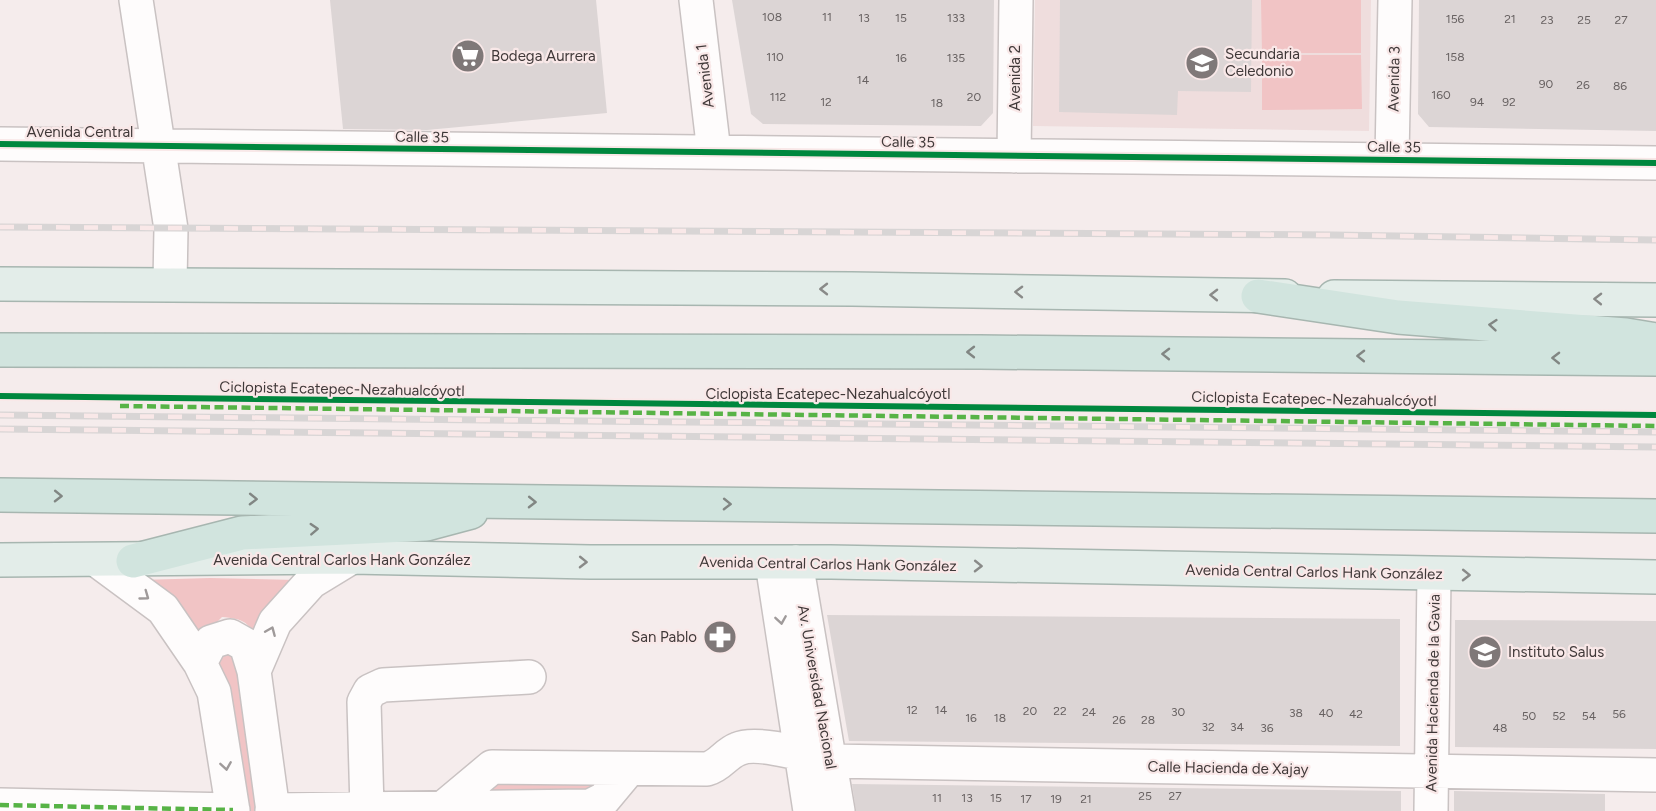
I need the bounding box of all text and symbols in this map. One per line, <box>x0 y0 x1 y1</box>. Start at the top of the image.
house number: 108 <box>762 10 782 24</box>
house number: 11 <box>822 10 832 24</box>
house number: 13 <box>858 11 870 25</box>
house number: 15 <box>895 11 907 25</box>
house number: 133 <box>947 11 965 25</box>
house number: 156 <box>1446 12 1465 26</box>
house number: 21 <box>1504 12 1516 26</box>
house number: 23 <box>1540 13 1554 27</box>
house number: 25 <box>1577 13 1591 27</box>
house number: 27 <box>1614 13 1628 27</box>
supermarket icon: Bodega Aurrera <box>450 38 486 74</box>
street label: Avenida 1 <box>692 43 718 109</box>
street label: Avenida 2 <box>1006 45 1024 111</box>
school or university icon: Secundaria Celedonio <box>1184 45 1220 81</box>
place label: Secundaria Celedonio <box>1225 45 1300 80</box>
street label: Avenida 3 <box>1384 46 1404 112</box>
place label: Bodega Aurrera <box>491 47 596 65</box>
house number: 110 <box>766 50 784 64</box>
house number: 158 <box>1445 50 1465 64</box>
house number: 16 <box>895 51 907 65</box>
house number: 135 <box>947 51 965 65</box>
house number: 14 <box>857 73 870 87</box>
house number: 90 <box>1539 77 1554 91</box>
house number: 26 <box>1576 78 1590 92</box>
house number: 86 <box>1613 79 1627 93</box>
house number: 160 <box>1431 88 1451 102</box>
house number: 112 <box>770 90 786 104</box>
house number: 20 <box>967 90 982 104</box>
house number: 12 <box>820 95 832 109</box>
house number: 94 <box>1470 95 1485 109</box>
house number: 92 <box>1502 95 1516 109</box>
house number: 18 <box>931 96 943 110</box>
street label: Avenida Central <box>27 123 133 141</box>
street label: Calle 35 <box>395 128 449 146</box>
street label: Calle 35 <box>881 133 935 151</box>
street label: Calle 35 <box>1367 138 1421 156</box>
one-way arrow <box>819 283 828 295</box>
one-way arrow <box>1014 286 1023 298</box>
one-way arrow <box>1209 289 1218 302</box>
one-way arrow <box>1593 293 1602 305</box>
one-way arrow <box>1489 319 1498 332</box>
one-way arrow <box>966 346 975 358</box>
one-way arrow <box>1161 348 1170 360</box>
one-way arrow <box>1356 350 1365 362</box>
one-way arrow <box>1551 352 1560 364</box>
street label: Ciclopista Ecatepec-Nezahualcóyotl <box>219 378 465 400</box>
street label: Ciclopista Ecatepec-Nezahualcóyotl <box>705 385 951 403</box>
street label: Ciclopista Ecatepec-Nezahualcóyotl <box>1191 388 1437 410</box>
one-way arrow <box>54 490 63 502</box>
one-way arrow <box>249 493 258 505</box>
one-way arrow <box>528 496 537 508</box>
one-way arrow <box>723 498 732 510</box>
one-way arrow <box>310 523 319 536</box>
street label: Avenida Central Carlos Hank González <box>213 551 471 569</box>
street label: Avenida Central Carlos Hank González <box>699 553 957 575</box>
one-way arrow <box>579 556 588 568</box>
one-way arrow <box>973 559 982 572</box>
street label: Avenida Central Carlos Hank González <box>1185 561 1443 583</box>
one-way arrow <box>1462 569 1471 581</box>
one-way arrow <box>139 589 150 600</box>
street label: Avenida Hacienda de la Gavia <box>1422 594 1444 792</box>
street label: Av. Universidad Nacional <box>794 604 840 770</box>
one-way arrow <box>774 615 787 625</box>
pharmacy icon: San Pablo <box>702 619 738 655</box>
one-way arrow <box>264 626 276 637</box>
place label: San Pablo <box>631 628 697 646</box>
school or university icon: Instituto Salus <box>1467 634 1503 670</box>
place label: Instituto Salus <box>1508 643 1604 661</box>
house number: 12 <box>906 703 918 717</box>
house number: 14 <box>935 703 948 717</box>
house number: 20 <box>1023 704 1038 718</box>
house number: 22 <box>1053 704 1067 718</box>
house number: 24 <box>1082 705 1097 719</box>
house number: 30 <box>1171 705 1185 719</box>
house number: 38 <box>1289 706 1303 720</box>
house number: 40 <box>1318 706 1334 720</box>
house number: 42 <box>1349 707 1363 721</box>
house number: 56 <box>1612 707 1626 721</box>
house number: 50 <box>1522 709 1537 723</box>
house number: 52 <box>1552 709 1566 723</box>
house number: 54 <box>1582 709 1597 723</box>
house number: 16 <box>965 711 977 725</box>
house number: 18 <box>994 711 1006 725</box>
house number: 26 <box>1112 713 1126 727</box>
house number: 28 <box>1141 713 1155 727</box>
house number: 32 <box>1201 720 1215 734</box>
house number: 34 <box>1230 720 1245 734</box>
house number: 36 <box>1260 721 1274 735</box>
house number: 48 <box>1493 721 1507 735</box>
street label: Calle Hacienda de Xajay <box>1147 758 1309 778</box>
one-way arrow <box>219 761 231 771</box>
house number: 25 <box>1138 789 1152 803</box>
house number: 27 <box>1168 789 1182 803</box>
house number: 11 <box>932 791 942 805</box>
house number: 13 <box>961 791 973 805</box>
house number: 15 <box>990 791 1002 805</box>
house number: 17 <box>1020 792 1032 806</box>
house number: 19 <box>1050 792 1062 806</box>
house number: 21 <box>1080 792 1092 806</box>

